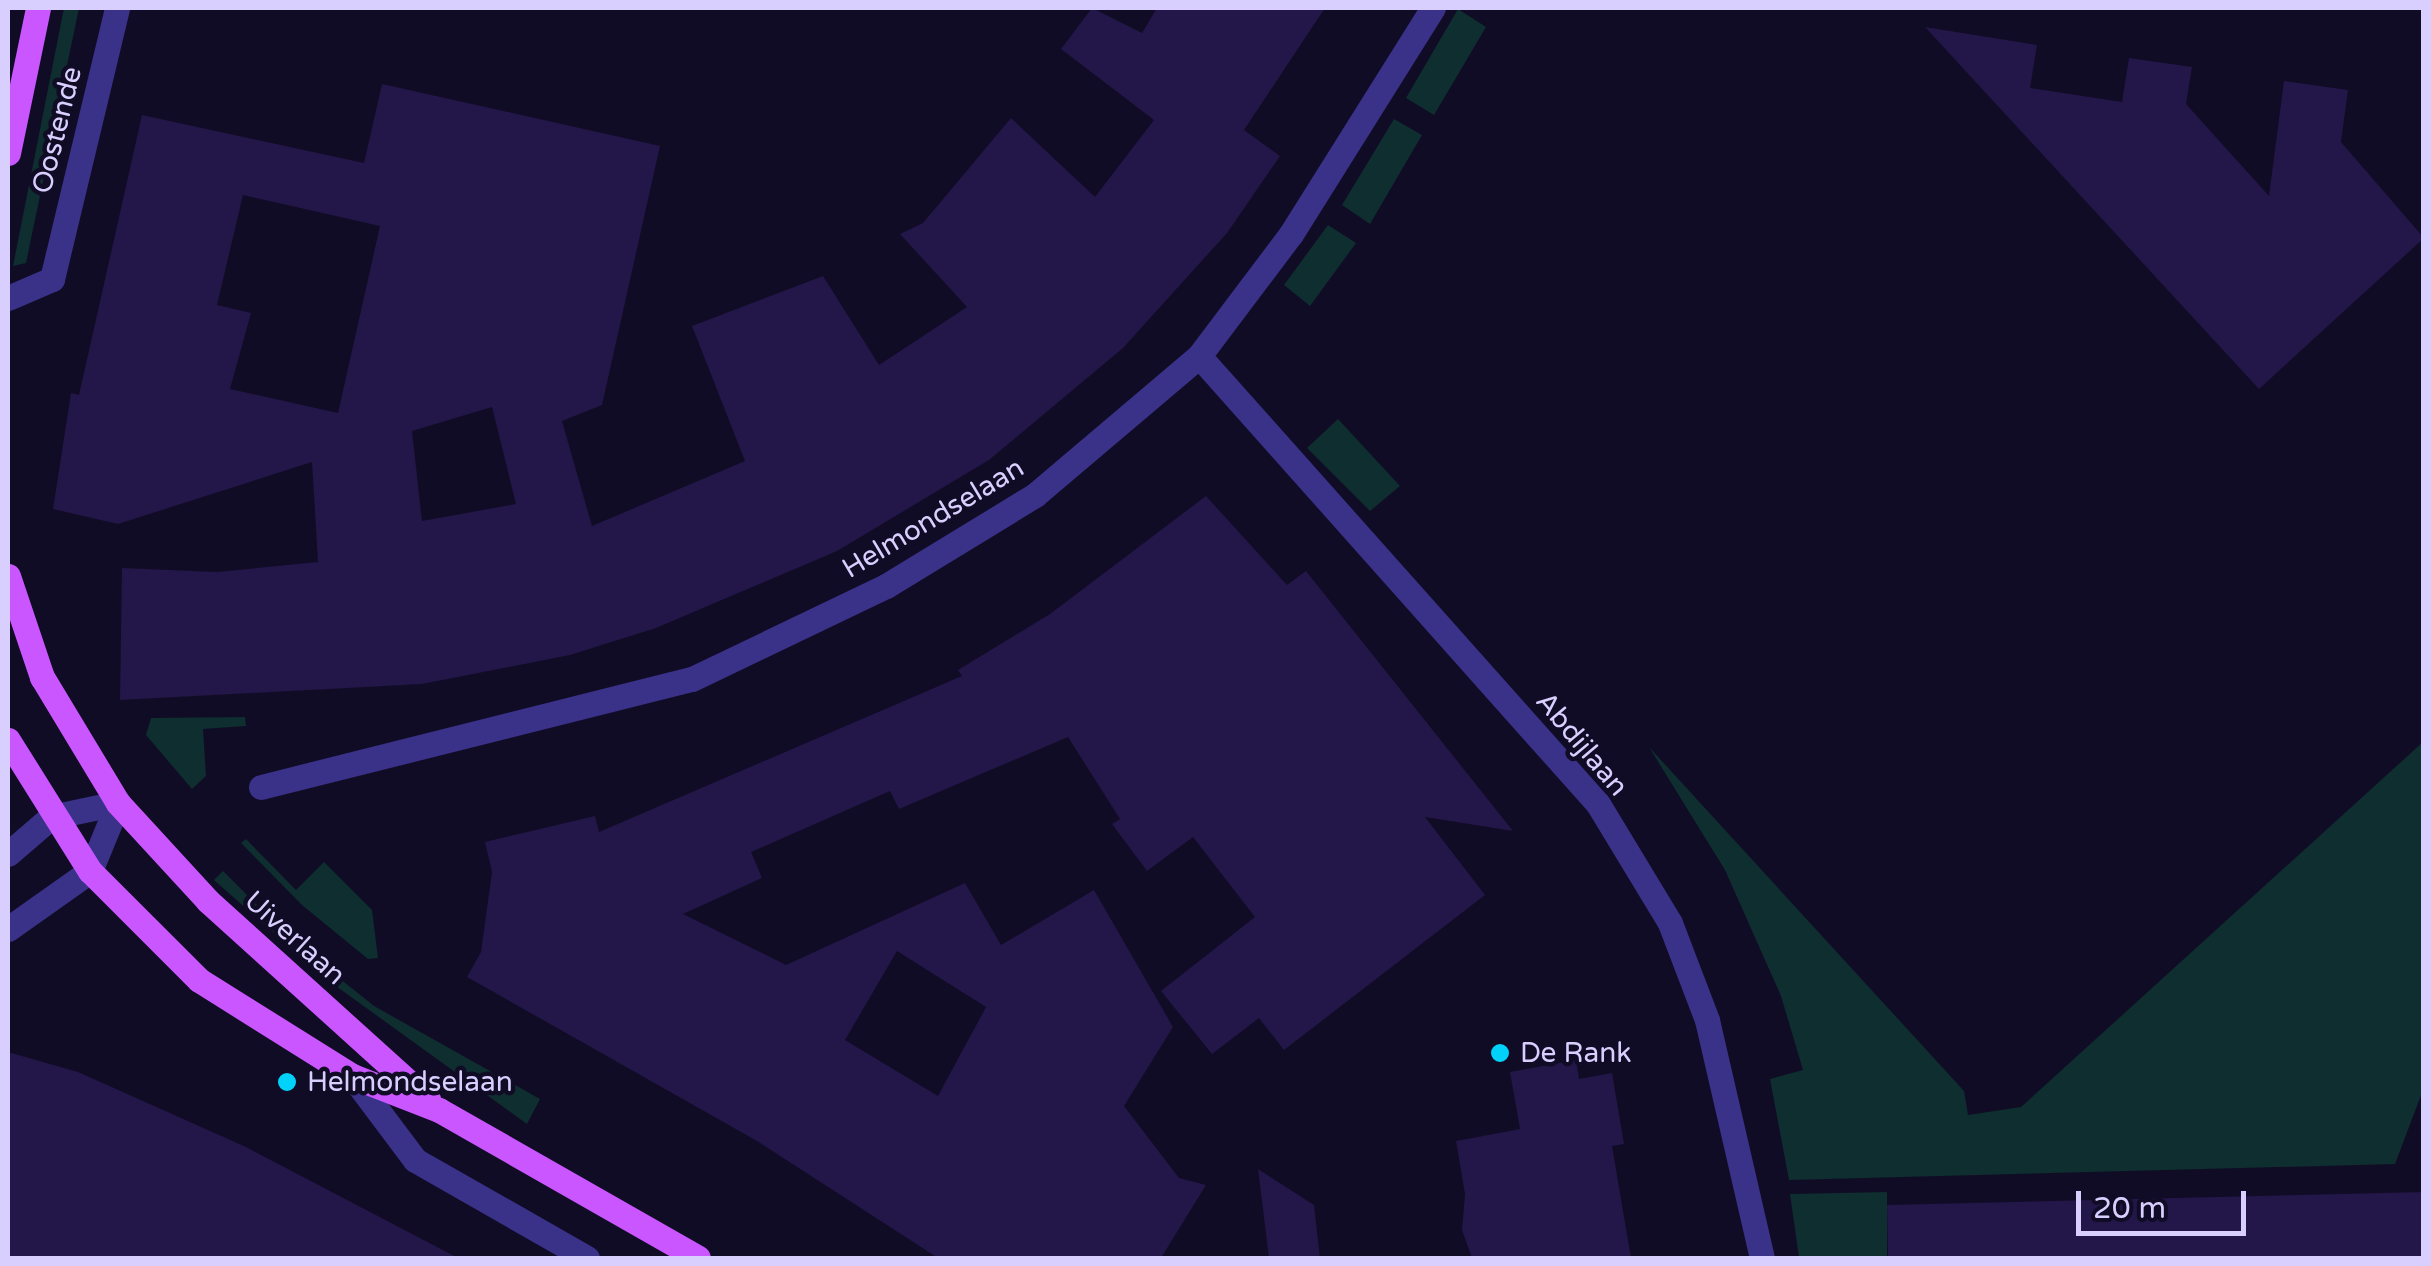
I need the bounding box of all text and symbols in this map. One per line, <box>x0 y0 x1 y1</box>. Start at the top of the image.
street label: Oostende <box>25 63 89 197</box>
street label: Helmondselaan <box>836 451 1030 585</box>
street label: Abdijlaan <box>1529 685 1635 803</box>
street label: Uiverlaan <box>238 884 352 992</box>
place label: De Rank <box>1520 1036 1632 1070</box>
marker: De Rank <box>1489 1042 1511 1064</box>
place label: Helmondselaan <box>307 1065 513 1099</box>
marker: Helmondselaan <box>276 1071 298 1093</box>
scale bar <box>2081 1171 2251 1233</box>
text: 20 m <box>2093 1190 2166 1227</box>

